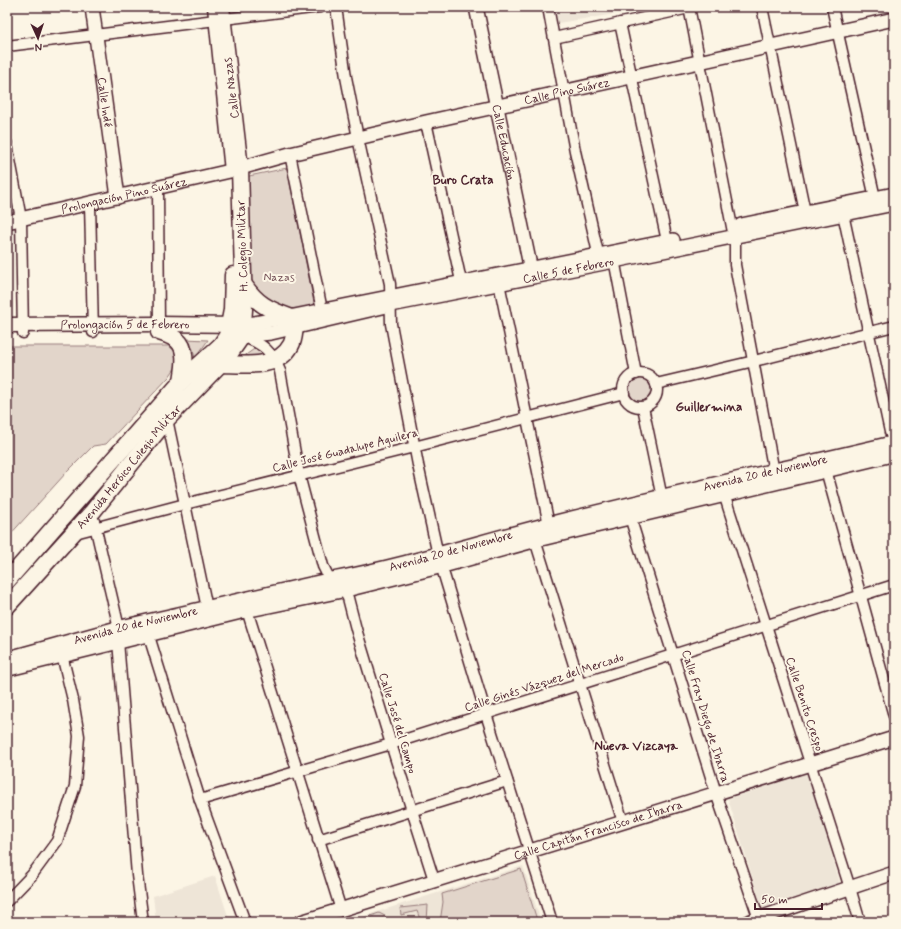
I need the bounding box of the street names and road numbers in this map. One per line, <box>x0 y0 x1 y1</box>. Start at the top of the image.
street label: Calle Nazas <box>220 56 244 119</box>
street label: Calle Pino Suárez <box>523 75 612 109</box>
street label: Calle Indé <box>93 76 115 129</box>
street label: Calle Educación <box>488 103 519 182</box>
street label: Prolongación Pino Suárez <box>60 174 189 218</box>
street label: H. Colegio Militar <box>233 200 253 292</box>
street label: Calle 5 de Febrero <box>522 254 616 288</box>
street label: Prolongación 5 de Febrero <box>60 317 190 334</box>
street label: Avenida Heróico Colegio Militar <box>73 402 185 533</box>
street label: Calle José Guadalupe Aguilera <box>271 425 420 477</box>
street label: Avenida 20 de Noviembre <box>702 452 830 496</box>
street label: Avenida 20 de Noviembre <box>388 527 515 576</box>
street label: Avenida 20 de Noviembre <box>72 603 200 649</box>
street label: Calle Fray Diego de Ibarra <box>676 648 733 785</box>
street label: Calle Ginés Vázquez del Mercado <box>463 649 626 716</box>
street label: Calle Benito Crespo <box>781 655 827 753</box>
street label: Calle José del Campo <box>374 671 420 776</box>
street label: Calle Capitán Francisco de Ibarra <box>512 797 685 864</box>

